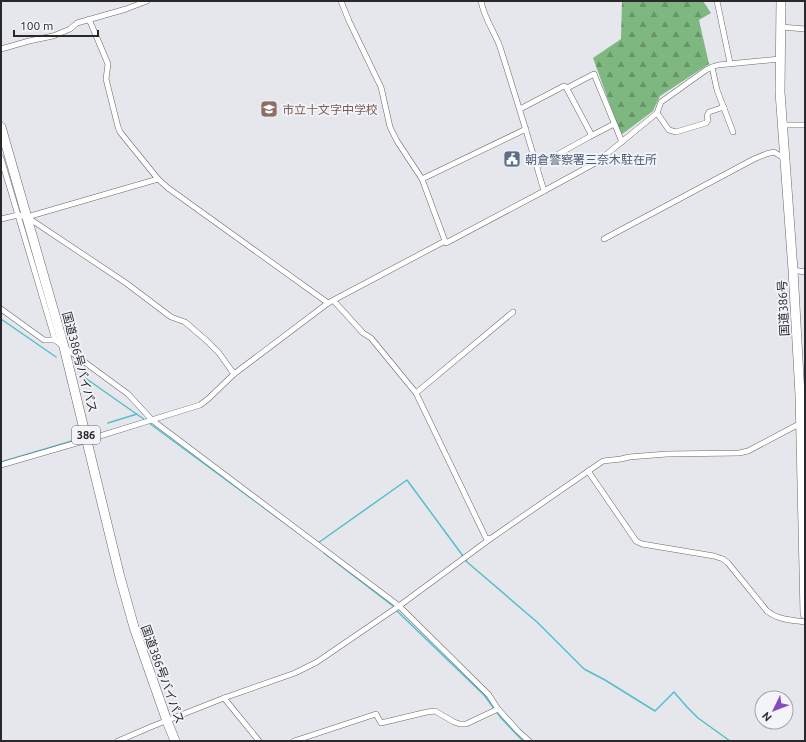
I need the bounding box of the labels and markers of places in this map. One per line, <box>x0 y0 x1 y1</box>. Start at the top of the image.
school or university icon: 市立十文字中学校 <box>259 99 279 119</box>
place label: 市立十文字中学校 <box>282 103 378 116</box>
public building icon: 朝倉警察署三奈木駐在所 <box>502 149 522 169</box>
place label: 朝倉警察署三奈木駐在所 <box>525 153 657 166</box>

